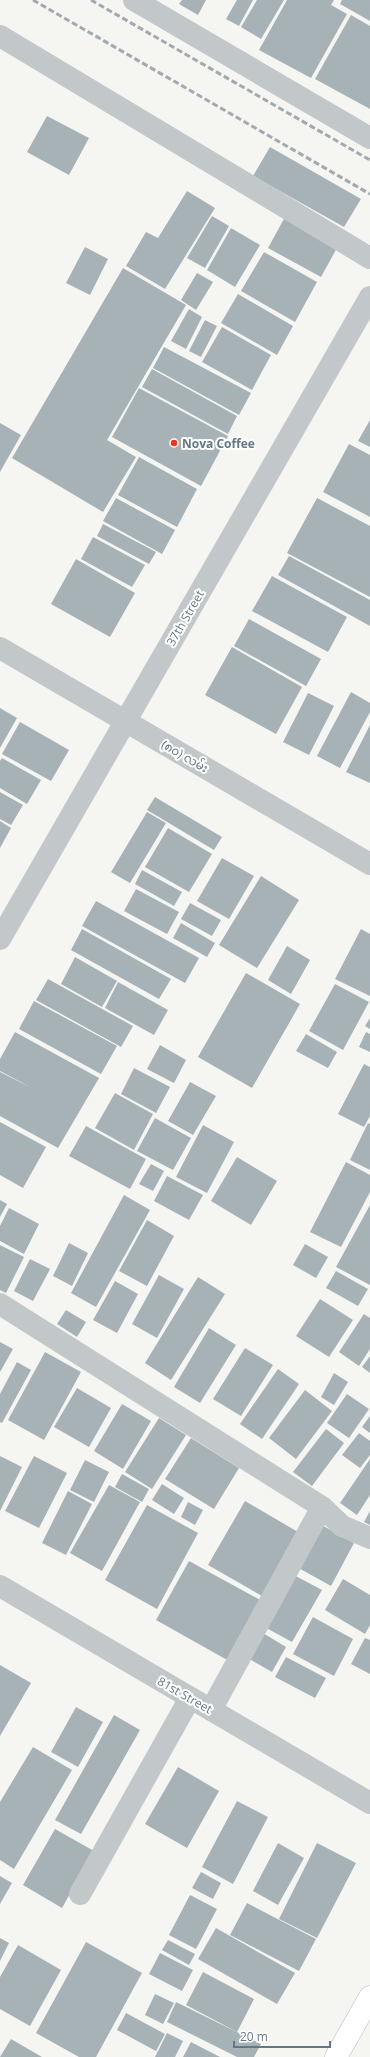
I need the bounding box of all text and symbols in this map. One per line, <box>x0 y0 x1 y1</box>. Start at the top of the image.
place label: Nova Coffee <box>182 435 255 452</box>
marker: Nova Coffee <box>169 438 179 448</box>
street label: 37th Street <box>162 587 208 649</box>
street label: (၈၀) လမ်း <box>158 736 212 776</box>
street label: 81st Street <box>155 1673 215 1717</box>
scale bar <box>234 2023 330 2049</box>
text: 20 m <box>240 2028 268 2045</box>

